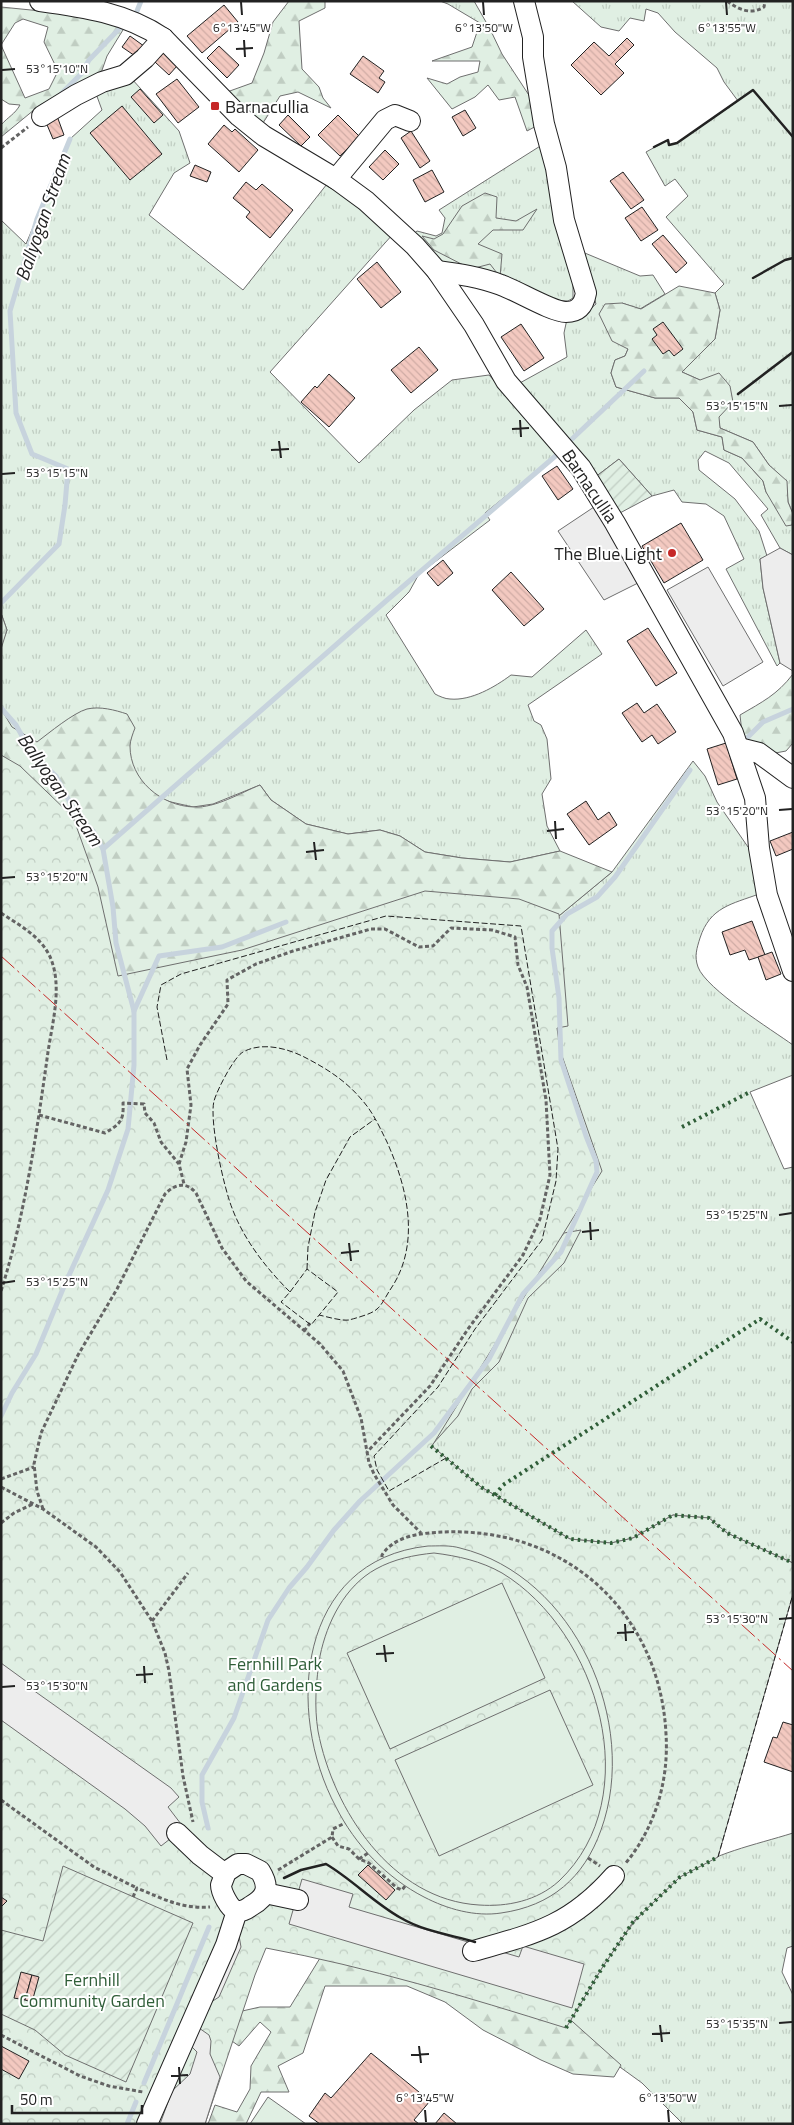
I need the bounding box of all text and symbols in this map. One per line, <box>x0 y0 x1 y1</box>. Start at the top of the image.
text: 6°13'45"W <box>213 18 271 37</box>
text: 6°13'50"W <box>455 18 513 37</box>
text: 6°13'55"W <box>698 18 756 37</box>
text: 53°15'10"N <box>26 59 88 78</box>
place label: Barnacullia <box>225 93 309 120</box>
marker: Barnacullia <box>209 100 221 112</box>
water label: Ballyogan Stream <box>7 148 78 284</box>
text: 53°15'15"N <box>706 396 768 415</box>
street label: Barnacullia <box>555 444 625 528</box>
text: 53°15'15"N <box>26 463 88 482</box>
place label: The Blue Light <box>554 540 663 567</box>
marker: The Blue Light <box>666 547 678 559</box>
water label: Ballyogan Stream <box>11 726 112 853</box>
text: 53°15'20"N <box>706 801 768 820</box>
text: 53°15'20"N <box>26 867 88 886</box>
text: 53°15'25"N <box>706 1205 768 1224</box>
text: 53°15'25"N <box>26 1272 88 1291</box>
text: 53°15'30"N <box>706 1609 768 1628</box>
park label: Fernhill Park and Gardens <box>228 1650 323 1698</box>
text: 53°15'30"N <box>26 1676 88 1695</box>
park label: Fernhill Community Garden <box>19 1966 165 2014</box>
text: 53°15'35"N <box>706 2014 768 2033</box>
scale bar <box>12 2082 142 2114</box>
text: 50 m <box>20 2088 53 2111</box>
text: 6°13'45"W <box>396 2088 454 2107</box>
text: 6°13'50"W <box>639 2088 697 2107</box>

